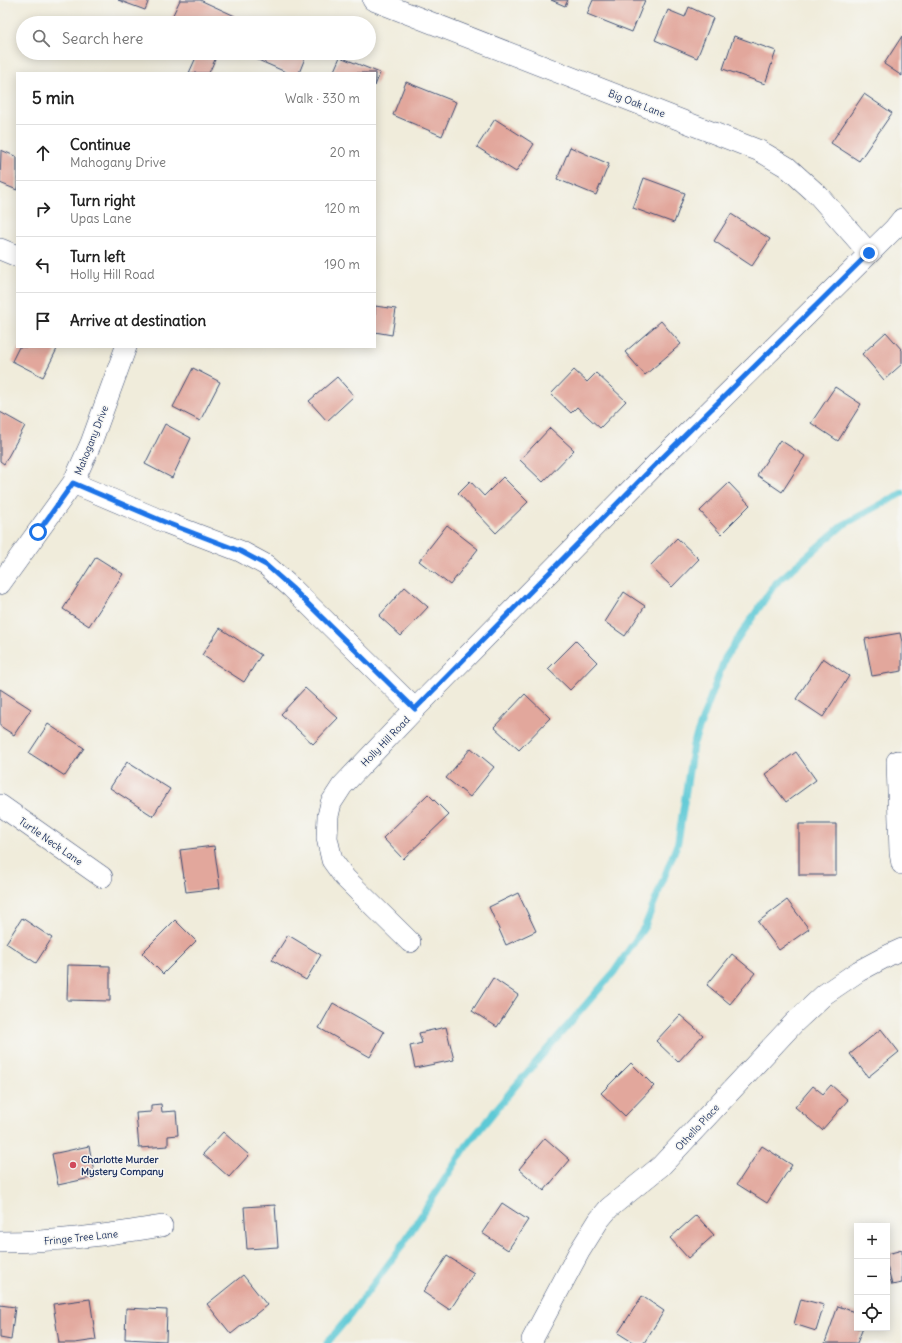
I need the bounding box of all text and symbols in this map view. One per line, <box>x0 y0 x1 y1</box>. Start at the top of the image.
search box <box>16 16 376 60</box>
icon: search <box>30 27 52 49</box>
text: Search here <box>62 29 143 48</box>
text: 5 min <box>32 87 74 109</box>
street label: Big Oak Lane <box>607 87 667 120</box>
text: Walk · 330 m <box>285 90 360 107</box>
text: Continue <box>70 135 131 154</box>
icon: ahead <box>32 142 54 164</box>
text: 20 m <box>330 144 360 161</box>
text: Mahogany Drive <box>70 154 166 171</box>
text: Turn right <box>70 191 135 210</box>
icon: right <box>32 198 54 220</box>
text: 120 m <box>325 200 360 217</box>
text: Upas Lane <box>70 210 132 227</box>
route end <box>860 244 878 262</box>
text: Turn left <box>70 247 125 266</box>
icon: left <box>32 254 54 276</box>
text: 190 m <box>324 256 360 273</box>
text: Holly Hill Road <box>70 266 155 283</box>
icon: arrive <box>32 310 54 332</box>
text: Arrive at destination <box>70 311 206 330</box>
street label: Mahogany Drive <box>72 403 111 477</box>
route start <box>29 523 47 541</box>
street label: Holly Hill Road <box>358 713 413 769</box>
street label: Turtle Neck Lane <box>16 815 85 868</box>
street label: Othello Place <box>673 1101 722 1153</box>
place label: Charlotte Murder Mystery Company <box>81 1153 164 1178</box>
marker: Charlotte Murder Mystery Company <box>68 1160 78 1170</box>
map controls <box>854 1223 890 1331</box>
button: + <box>854 1223 890 1259</box>
street label: Fringe Tree Lane <box>43 1227 119 1248</box>
button: − <box>854 1259 890 1295</box>
button: locate <box>854 1295 890 1331</box>

